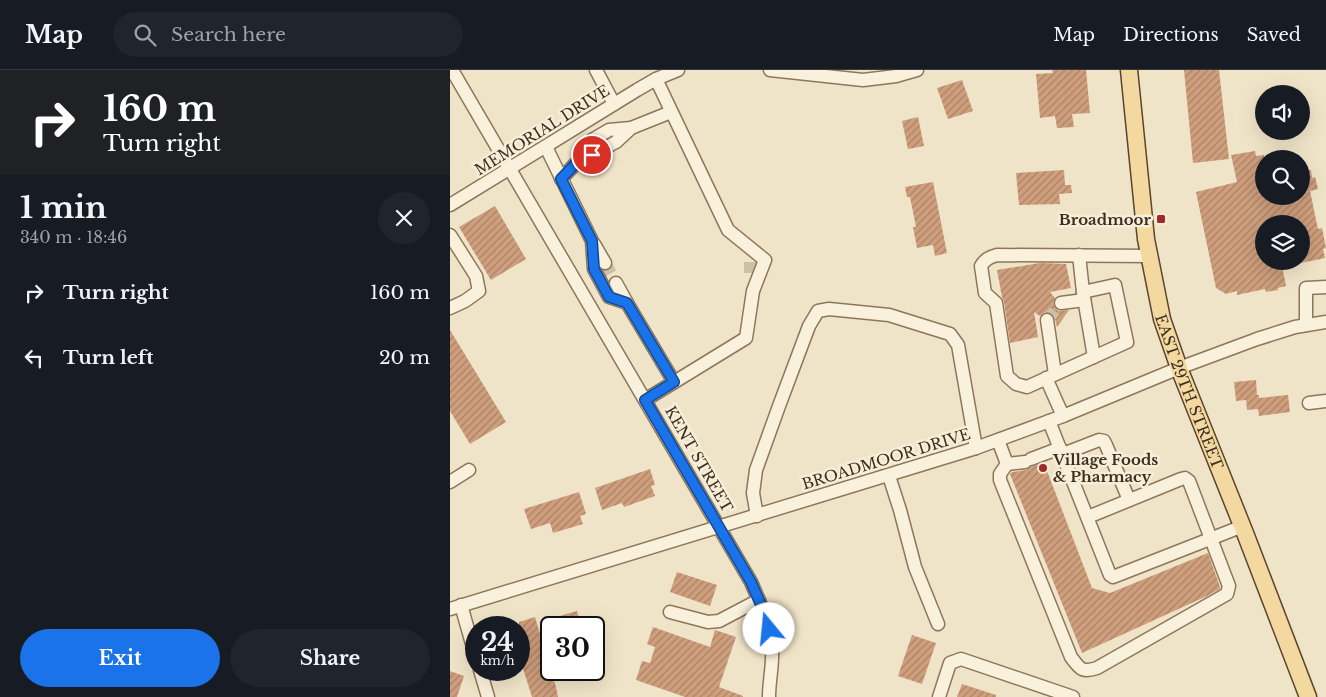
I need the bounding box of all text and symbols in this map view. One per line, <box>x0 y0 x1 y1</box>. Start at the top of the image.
search box <box>113 12 463 57</box>
text: Map <box>25 20 83 49</box>
icon: search <box>131 21 159 49</box>
text: Search here <box>171 23 286 46</box>
text: Map <box>1053 24 1095 46</box>
text: Directions <box>1123 24 1219 46</box>
text: Saved <box>1247 24 1301 46</box>
street label: MEMORIAL DRIVE <box>471 81 613 179</box>
map controls <box>1255 85 1310 270</box>
button: sound <box>1255 85 1310 140</box>
text: 160 m <box>103 87 216 130</box>
icon: right <box>20 90 85 155</box>
text: Turn right <box>103 130 221 157</box>
pin <box>571 134 613 176</box>
icon: arrive <box>578 141 606 169</box>
button: search <box>1255 150 1310 205</box>
text: 1 min <box>20 189 107 226</box>
button: close <box>378 192 430 244</box>
place label: Broadmoor <box>1059 210 1152 229</box>
marker: Broadmoor <box>1155 213 1167 225</box>
button: layers <box>1255 215 1310 270</box>
text: 340 m · 18:46 <box>20 227 127 247</box>
icon: right <box>20 279 48 307</box>
text: Turn right <box>63 281 169 304</box>
text: 160 m <box>370 281 430 304</box>
street label: EAST 29TH STREET <box>1152 311 1228 472</box>
icon: left <box>20 344 48 372</box>
text: Turn left <box>63 346 154 369</box>
text: 20 m <box>379 346 430 369</box>
street label: KENT STREET <box>661 403 737 515</box>
street label: BROADMOOR DRIVE <box>800 424 973 494</box>
place label: Village Foods & Pharmacy <box>1052 450 1158 486</box>
marker: Village Foods & Pharmacy <box>1037 462 1049 474</box>
position arrow <box>742 602 794 654</box>
speed limit sign: 30 <box>540 616 605 681</box>
text: 24 <box>481 627 514 658</box>
button: Exit <box>20 629 220 687</box>
button: Share <box>230 629 430 687</box>
text: km/h <box>480 653 515 668</box>

